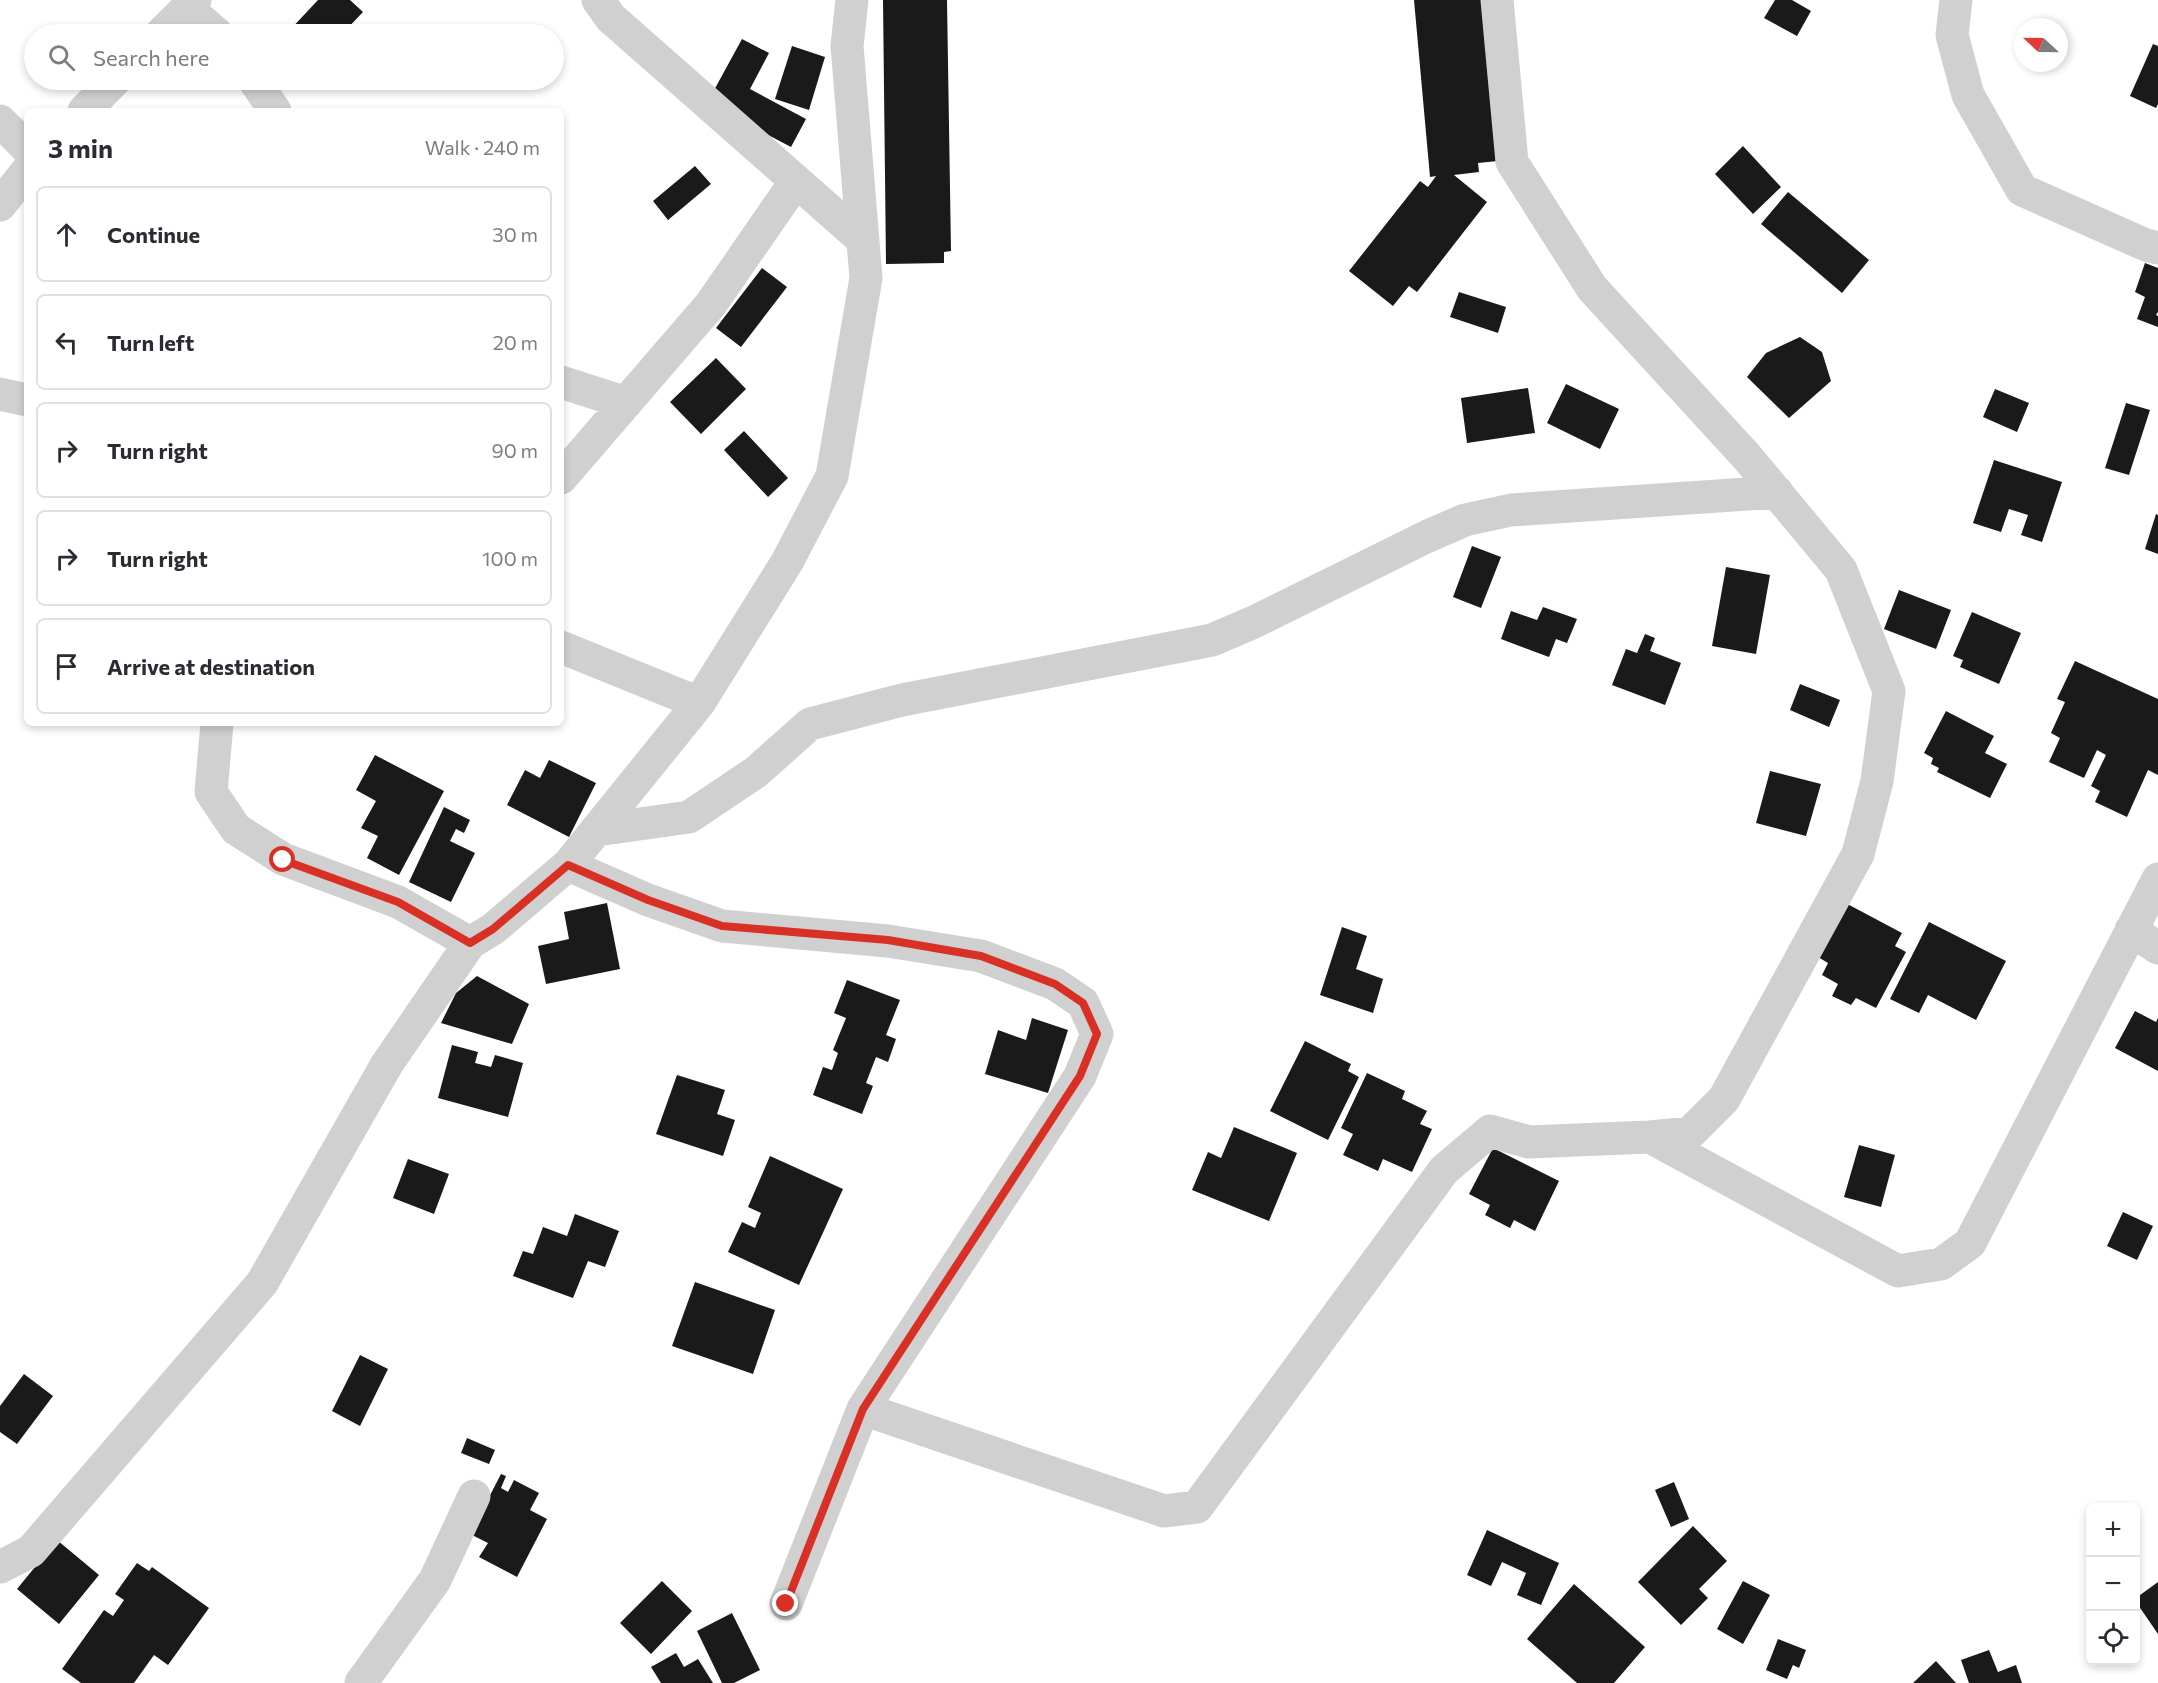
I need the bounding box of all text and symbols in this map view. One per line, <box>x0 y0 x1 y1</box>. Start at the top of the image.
north arrow <box>2014 18 2068 72</box>
search box <box>24 24 564 90</box>
icon: search <box>45 41 78 74</box>
text: Search here <box>93 44 209 71</box>
text: 3 min <box>48 132 113 163</box>
text: Walk · 240 m <box>425 135 540 159</box>
icon: ahead <box>50 218 83 251</box>
text: Continue <box>107 221 200 248</box>
text: 30 m <box>492 222 538 246</box>
icon: left <box>50 326 83 359</box>
text: Turn left <box>107 329 194 356</box>
text: 20 m <box>493 330 538 354</box>
icon: right <box>50 434 83 467</box>
text: Turn right <box>107 437 208 464</box>
text: 90 m <box>492 438 538 462</box>
icon: right <box>50 542 83 575</box>
text: Turn right <box>107 545 208 572</box>
text: 100 m <box>482 546 538 570</box>
icon: arrive <box>50 650 83 683</box>
text: Arrive at destination <box>107 653 315 680</box>
route start <box>269 846 295 872</box>
map controls <box>2086 1503 2140 1665</box>
button: + <box>2086 1503 2140 1557</box>
button: − <box>2086 1557 2140 1611</box>
route end <box>772 1590 798 1616</box>
button: locate <box>2086 1611 2140 1665</box>

